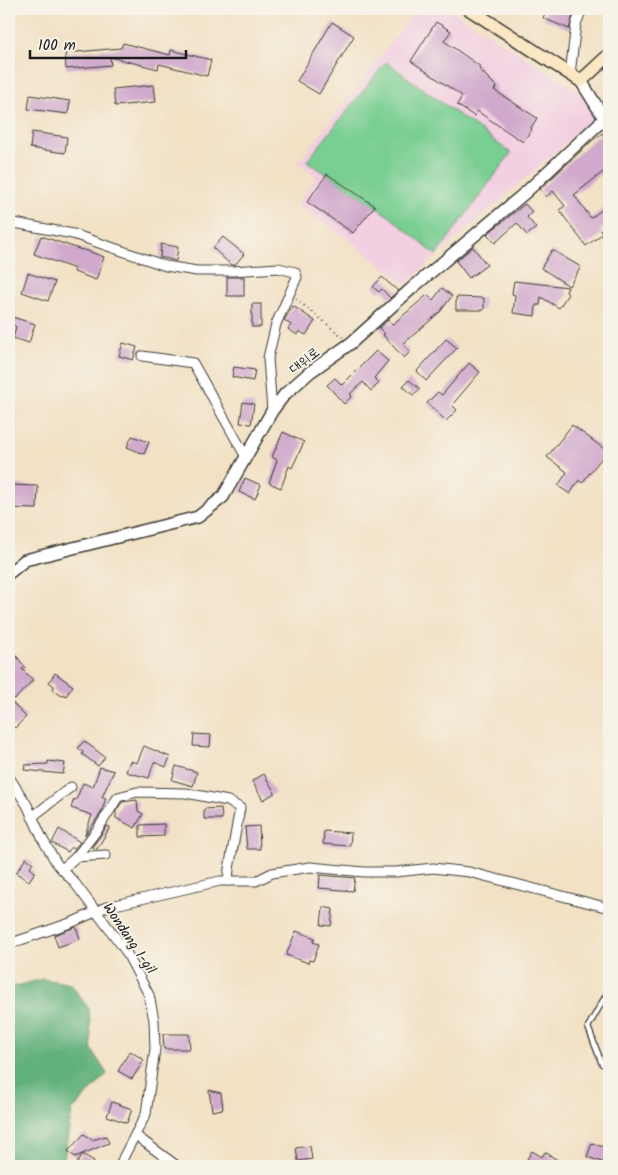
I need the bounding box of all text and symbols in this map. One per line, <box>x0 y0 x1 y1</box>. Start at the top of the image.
scale bar <box>30 28 186 60</box>
text: 100 m <box>38 34 76 58</box>
street label: 대위로 <box>285 342 325 380</box>
street label: Wondang 1-gil <box>97 898 162 979</box>

